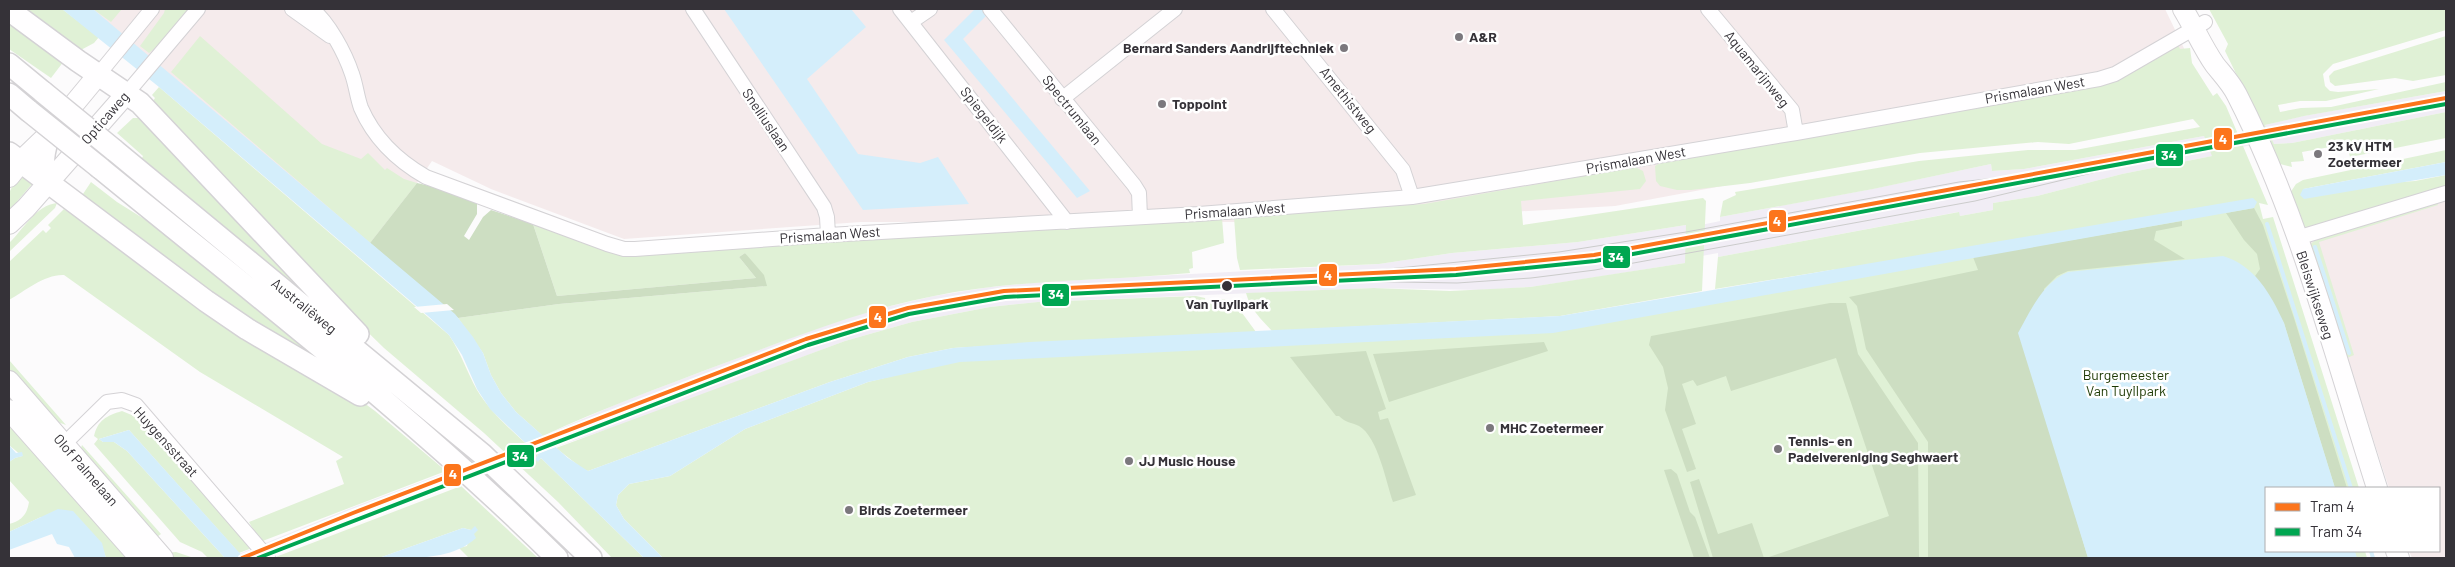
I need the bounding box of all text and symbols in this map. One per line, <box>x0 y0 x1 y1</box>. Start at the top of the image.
street label: Aquamarijnweg <box>1721 27 1793 110</box>
place label: A&R <box>1469 28 1497 45</box>
marker: A&R <box>1453 31 1465 43</box>
place label: Bernard Sanders Aandrijftechniek <box>1123 39 1335 56</box>
marker: Bernard Sanders Aandrijftechniek <box>1338 42 1350 54</box>
street label: Amethistweg <box>1317 63 1380 136</box>
street label: Spectrumlaan <box>1039 71 1106 148</box>
street label: Prismalaan West <box>1984 72 2086 107</box>
street label: Spiegeldijk <box>957 83 1012 146</box>
street label: Snelliuslaan <box>739 85 794 154</box>
street label: Opticaweg <box>77 88 132 147</box>
place label: Toppoint <box>1172 95 1227 112</box>
marker: Toppoint <box>1156 98 1168 110</box>
line badge: 4 <box>2213 127 2233 151</box>
text: 4 <box>2219 130 2227 147</box>
place label: 23 kV HTM Zoetermeer <box>2328 137 2402 170</box>
street label: Prismalaan West <box>1585 142 1687 177</box>
line badge: 34 <box>2155 143 2184 167</box>
text: 34 <box>2161 146 2177 163</box>
marker: 23 kV HTM Zoetermeer <box>2312 148 2324 160</box>
street label: Prismalaan West <box>1184 198 1286 223</box>
line badge: 4 <box>1768 209 1787 233</box>
text: 4 <box>1773 212 1781 229</box>
street label: Prismalaan West <box>779 222 881 247</box>
line badge: 34 <box>1602 245 1631 269</box>
text: 34 <box>1608 248 1624 265</box>
street label: Bleiswijkseweg <box>2293 248 2338 341</box>
line badge: 4 <box>1318 263 1338 287</box>
text: 4 <box>1324 266 1332 283</box>
street label: Australiëweg <box>268 274 340 337</box>
marker: Van Tuyllpark <box>1220 279 1234 293</box>
line badge: 34 <box>1041 283 1070 307</box>
text: 34 <box>1048 285 1064 302</box>
place label: Van Tuyllpark <box>1186 295 1269 312</box>
line badge: 4 <box>868 305 887 329</box>
text: 4 <box>874 308 882 325</box>
park label: Burgemeester Van Tuyllpark <box>2083 366 2169 399</box>
street label: Huygensstraat <box>131 403 202 480</box>
place label: MHC Zoetermeer <box>1500 419 1604 436</box>
marker: MHC Zoetermeer <box>1484 422 1496 434</box>
street label: Olof Palmelaan <box>50 430 122 509</box>
place label: Tennis- en Padelvereniging Seghwaert <box>1788 432 1958 465</box>
marker: Tennis- en Padelvereniging Seghwaert <box>1772 443 1784 455</box>
line badge: 34 <box>506 444 535 468</box>
text: 34 <box>512 447 528 464</box>
place label: JJ Music House <box>1139 452 1236 469</box>
marker: JJ Music House <box>1123 455 1135 467</box>
line badge: 4 <box>443 463 462 487</box>
text: 4 <box>449 465 457 482</box>
legend <box>2265 487 2440 552</box>
text: Tram 4 <box>2310 497 2355 515</box>
place label: Birds Zoetermeer <box>859 501 968 518</box>
marker: Birds Zoetermeer <box>843 504 855 516</box>
text: Tram 34 <box>2310 522 2362 540</box>

